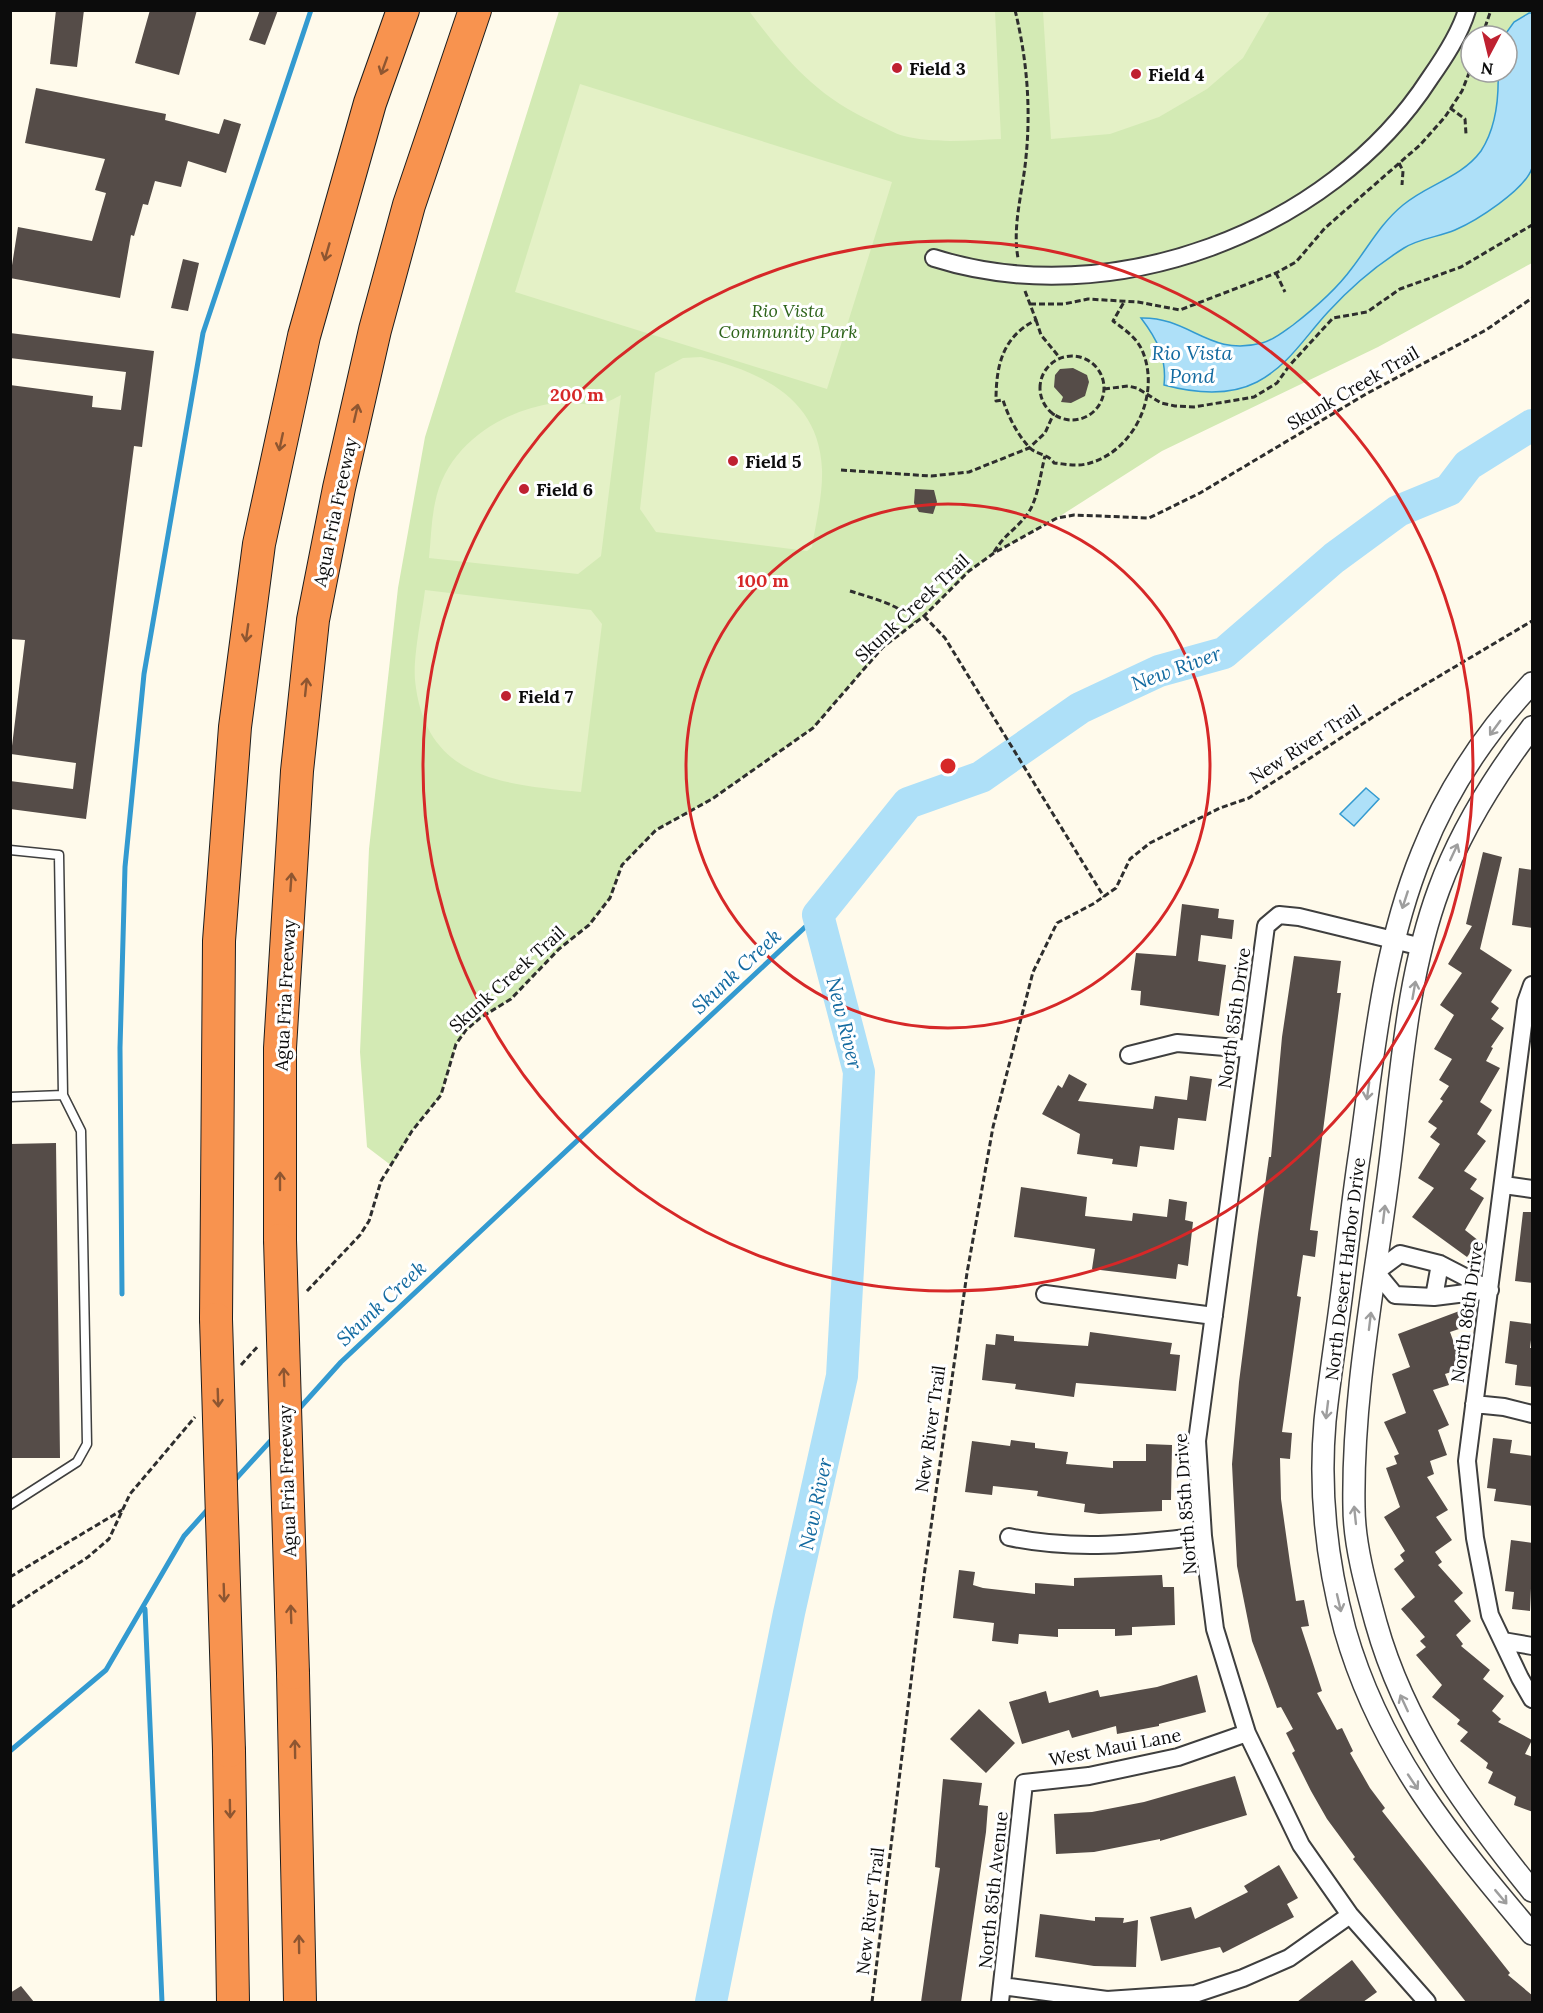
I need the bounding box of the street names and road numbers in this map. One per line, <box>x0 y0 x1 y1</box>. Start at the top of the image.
street label: Skunk Creek Trail <box>1283 341 1423 435</box>
street label: Agua Fria Freeway <box>308 435 362 590</box>
street label: Skunk Creek Trail <box>850 549 974 667</box>
street label: New River Trail <box>1245 699 1365 789</box>
street label: Agua Fria Freeway <box>269 918 300 1073</box>
street label: Skunk Creek Trail <box>444 921 570 1037</box>
street label: North 85th Drive <box>1213 946 1255 1090</box>
street label: North Desert Harbor Drive <box>1320 1156 1370 1382</box>
street label: North 86th Drive <box>1446 1240 1488 1384</box>
street label: New River Trail <box>910 1364 950 1494</box>
street label: Agua Fria Freeway <box>273 1404 301 1558</box>
street label: North 85th Drive <box>1169 1432 1201 1576</box>
street label: West Maui Lane <box>1047 1723 1183 1771</box>
street label: North 85th Avenue <box>973 1810 1013 1970</box>
street label: New River Trail <box>851 1846 889 1976</box>

